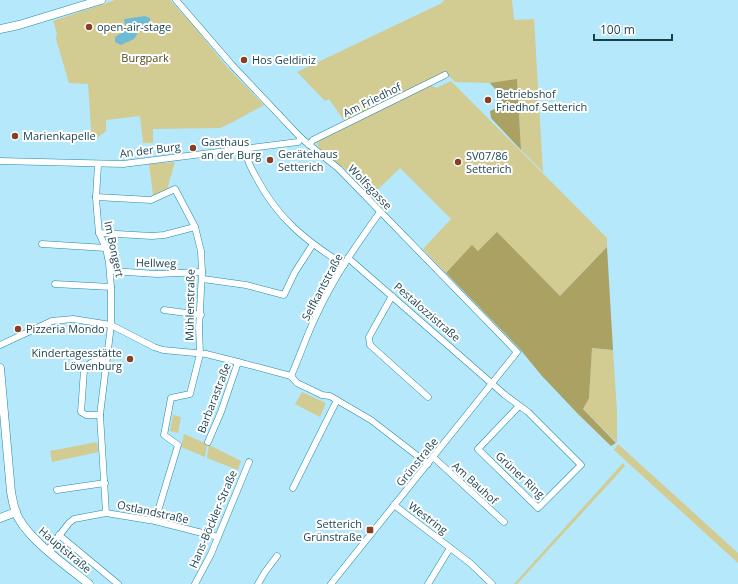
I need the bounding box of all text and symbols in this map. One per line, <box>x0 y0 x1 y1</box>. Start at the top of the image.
scale bar <box>594 16 672 42</box>
place label: open-air-stage <box>97 19 171 34</box>
text: 100 m <box>600 21 635 38</box>
marker: open-air-stage <box>84 22 94 32</box>
park label: Burgpark <box>121 50 169 65</box>
place label: Hos Geldiniz <box>252 52 316 67</box>
marker: Hos Geldiniz <box>239 55 249 65</box>
street label: Am Friedhof <box>340 78 405 120</box>
place label: Betriebshof Friedhof Setterich <box>496 86 587 114</box>
marker: Betriebshof Friedhof Setterich <box>483 95 493 105</box>
place label: Marienkapelle <box>23 128 96 143</box>
marker: Marienkapelle <box>10 131 20 141</box>
place label: Gasthaus an der Burg <box>201 134 261 162</box>
street label: An der Burg <box>119 138 181 161</box>
marker: Gasthaus an der Burg <box>188 143 198 153</box>
place label: Gerätehaus Setterich <box>278 146 338 174</box>
place label: SV07/86 Setterich <box>466 148 512 176</box>
marker: Gerätehaus Setterich <box>265 155 275 165</box>
marker: SV07/86 Setterich <box>453 157 463 167</box>
street label: Wolfsgasse <box>345 161 396 212</box>
street label: Im Bongert <box>101 219 128 278</box>
street label: Selfkantstraße <box>298 251 346 323</box>
street label: Hellweg <box>136 255 176 270</box>
street label: Mühlenstraße <box>181 269 198 341</box>
street label: Pestalozzistraße <box>391 279 464 345</box>
place label: Pizzeria Mondo <box>26 321 105 336</box>
marker: Pizzeria Mondo <box>13 324 23 334</box>
place label: Kindertagesstätte Löwenburg <box>32 345 122 373</box>
marker: Kindertagesstätte Löwenburg <box>125 354 135 364</box>
street label: Barbarastraße <box>193 361 234 435</box>
street label: Grünstraße <box>392 434 441 489</box>
street label: Grüner Ring <box>493 448 548 501</box>
street label: Am Bauhof <box>449 458 503 508</box>
street label: Hans-Böckler-Straße <box>185 467 240 570</box>
street label: Ostlandstraße <box>116 497 190 526</box>
street label: Westring <box>406 498 451 537</box>
place label: Setterich Grünstraße <box>303 516 362 544</box>
street label: Hauptstraße <box>36 523 95 576</box>
marker: Setterich Grünstraße <box>365 525 375 535</box>

